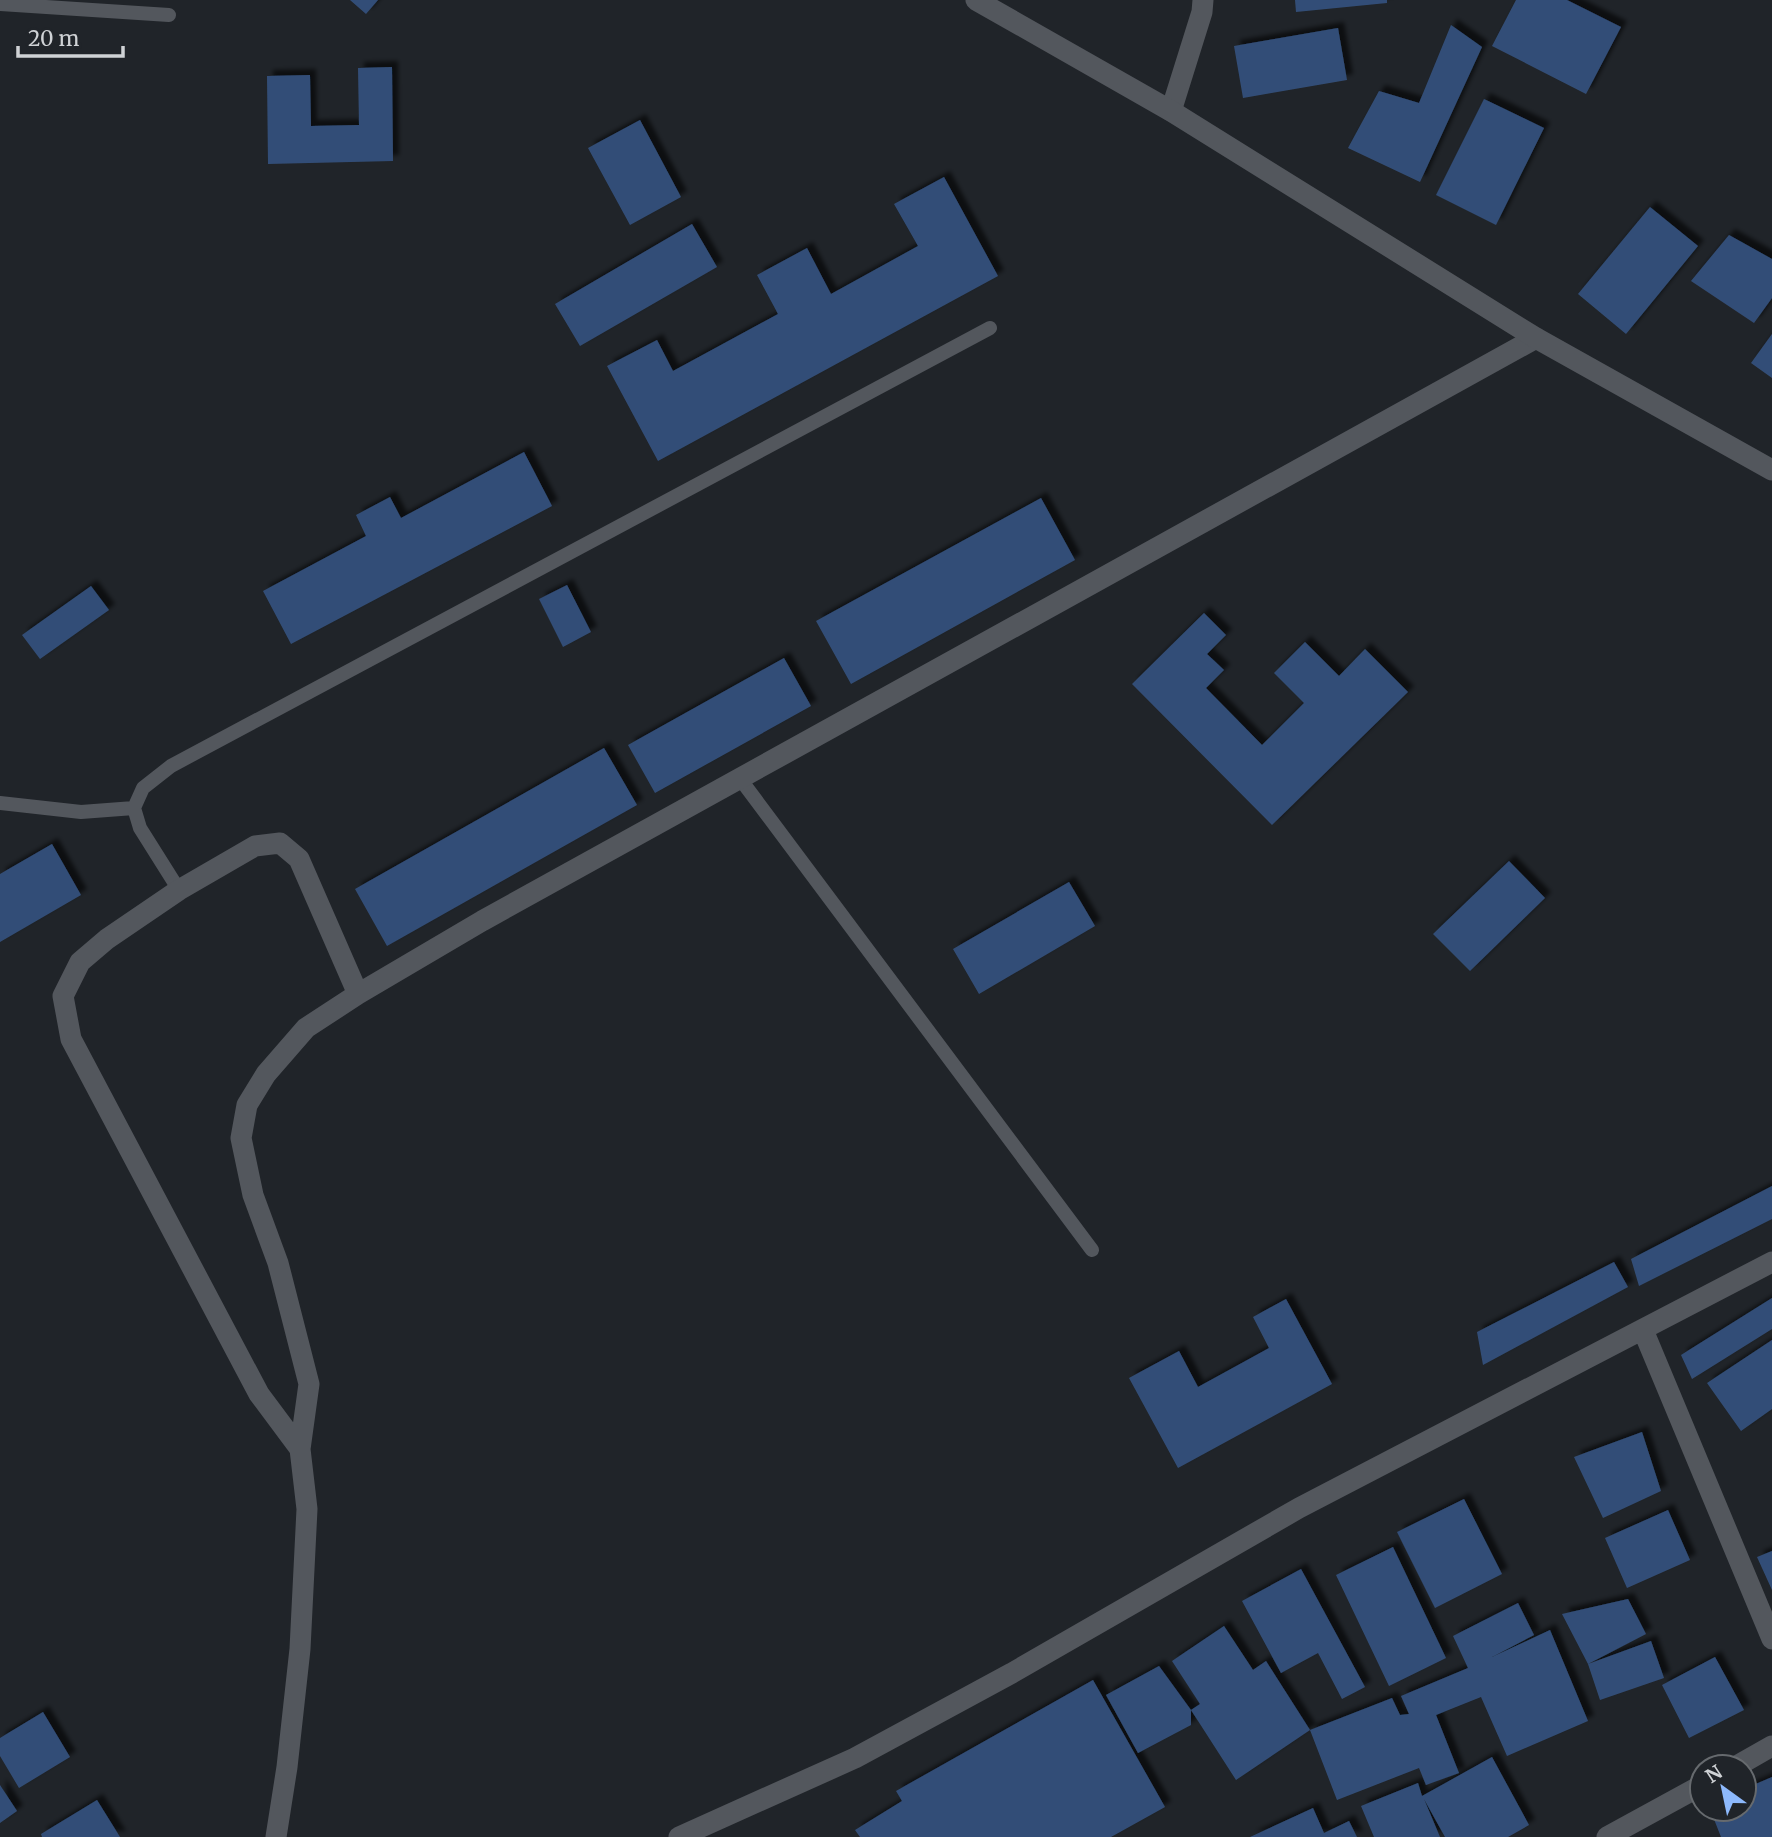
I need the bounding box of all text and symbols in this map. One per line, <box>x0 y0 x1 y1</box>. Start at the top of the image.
scale bar <box>18 14 122 58</box>
text: 20 m <box>28 25 80 52</box>
north arrow <box>1688 1753 1758 1823</box>
text: N <box>1701 1760 1727 1788</box>

